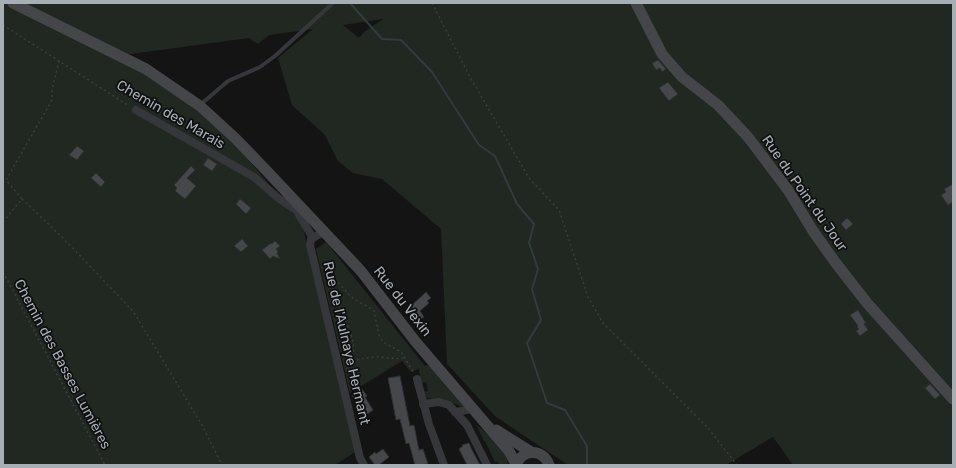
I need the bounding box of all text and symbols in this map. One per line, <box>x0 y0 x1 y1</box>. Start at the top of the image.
street label: Chemin des Marais <box>113 76 228 152</box>
street label: Rue du Point du Jour <box>758 132 851 255</box>
street label: Rue de l'Aulnaye Hermant <box>319 260 374 427</box>
street label: Rue du Vexin <box>370 263 435 340</box>
street label: Chemin des Basses Lumières <box>10 276 115 452</box>

